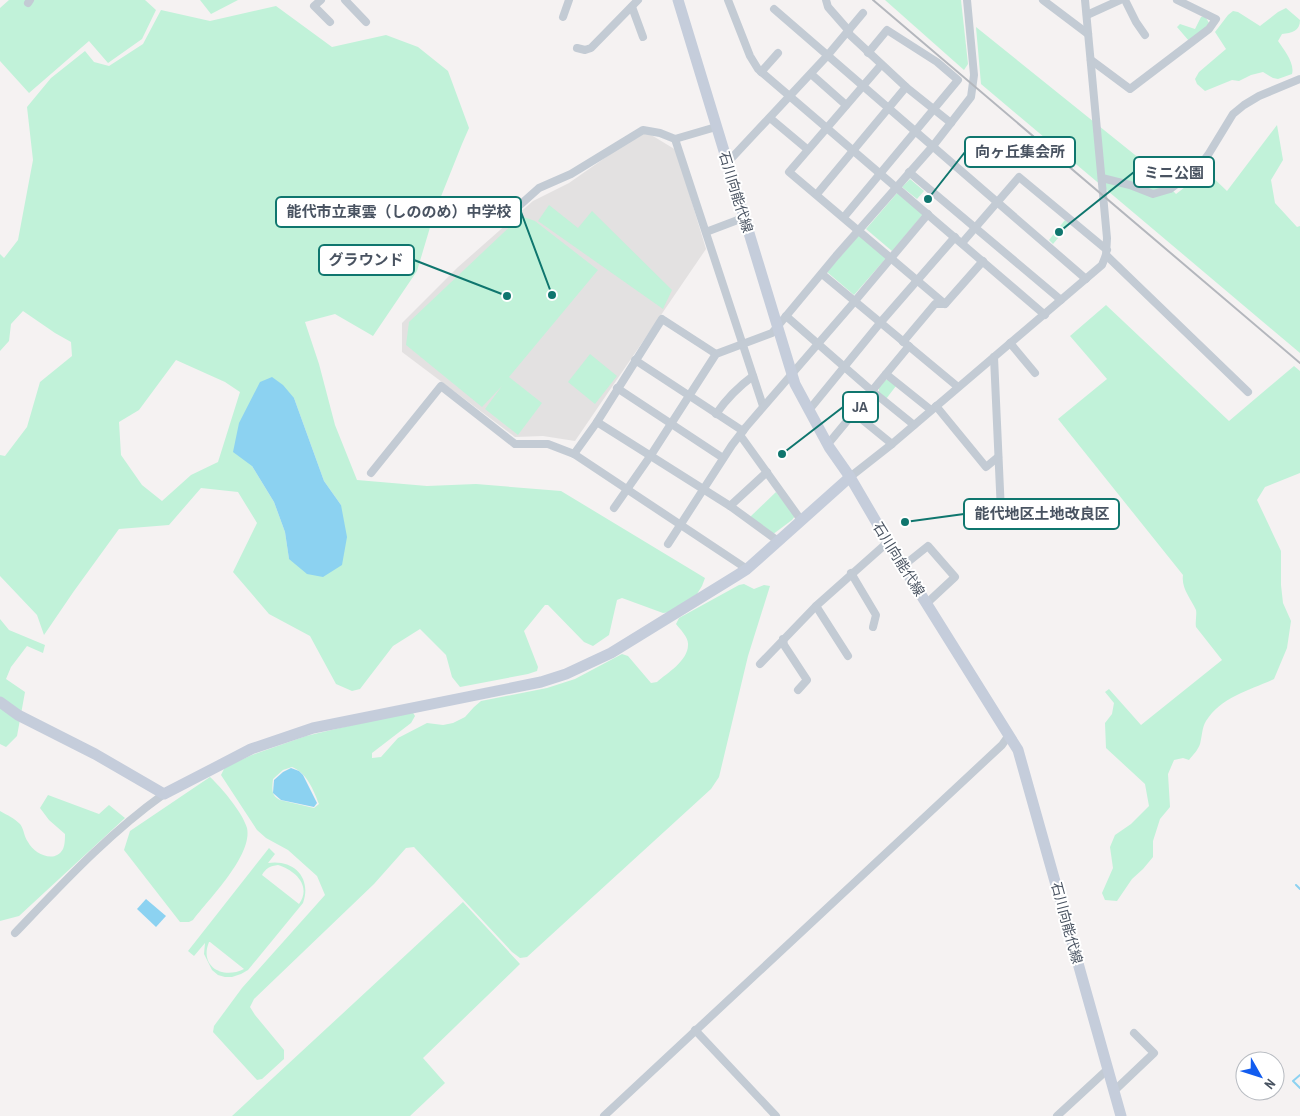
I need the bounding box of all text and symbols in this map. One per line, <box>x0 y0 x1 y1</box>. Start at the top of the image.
callout: 向ヶ丘集会所 <box>965 137 1075 167</box>
text: 向ヶ丘集会所 <box>975 141 1065 162</box>
street label: 石川向能代線 <box>715 149 757 235</box>
callout: ミニ公園 <box>1134 157 1214 187</box>
text: ミニ公園 <box>1144 162 1204 183</box>
callout: 能代市立東雲（しののめ）中学校 <box>276 197 521 227</box>
text: 能代市立東雲（しののめ）中学校 <box>286 201 512 222</box>
callout: グラウンド <box>319 245 414 275</box>
text: グラウンド <box>328 249 404 270</box>
callout: JA <box>843 392 878 422</box>
text: JA <box>852 396 868 417</box>
callout: 能代地区土地改良区 <box>964 499 1119 529</box>
text: 能代地区土地改良区 <box>974 503 1110 524</box>
street label: 石川向能代線 <box>869 519 929 599</box>
street label: 石川向能代線 <box>1047 880 1087 966</box>
north arrow <box>1235 1051 1285 1101</box>
text: N <box>1260 1075 1280 1093</box>

